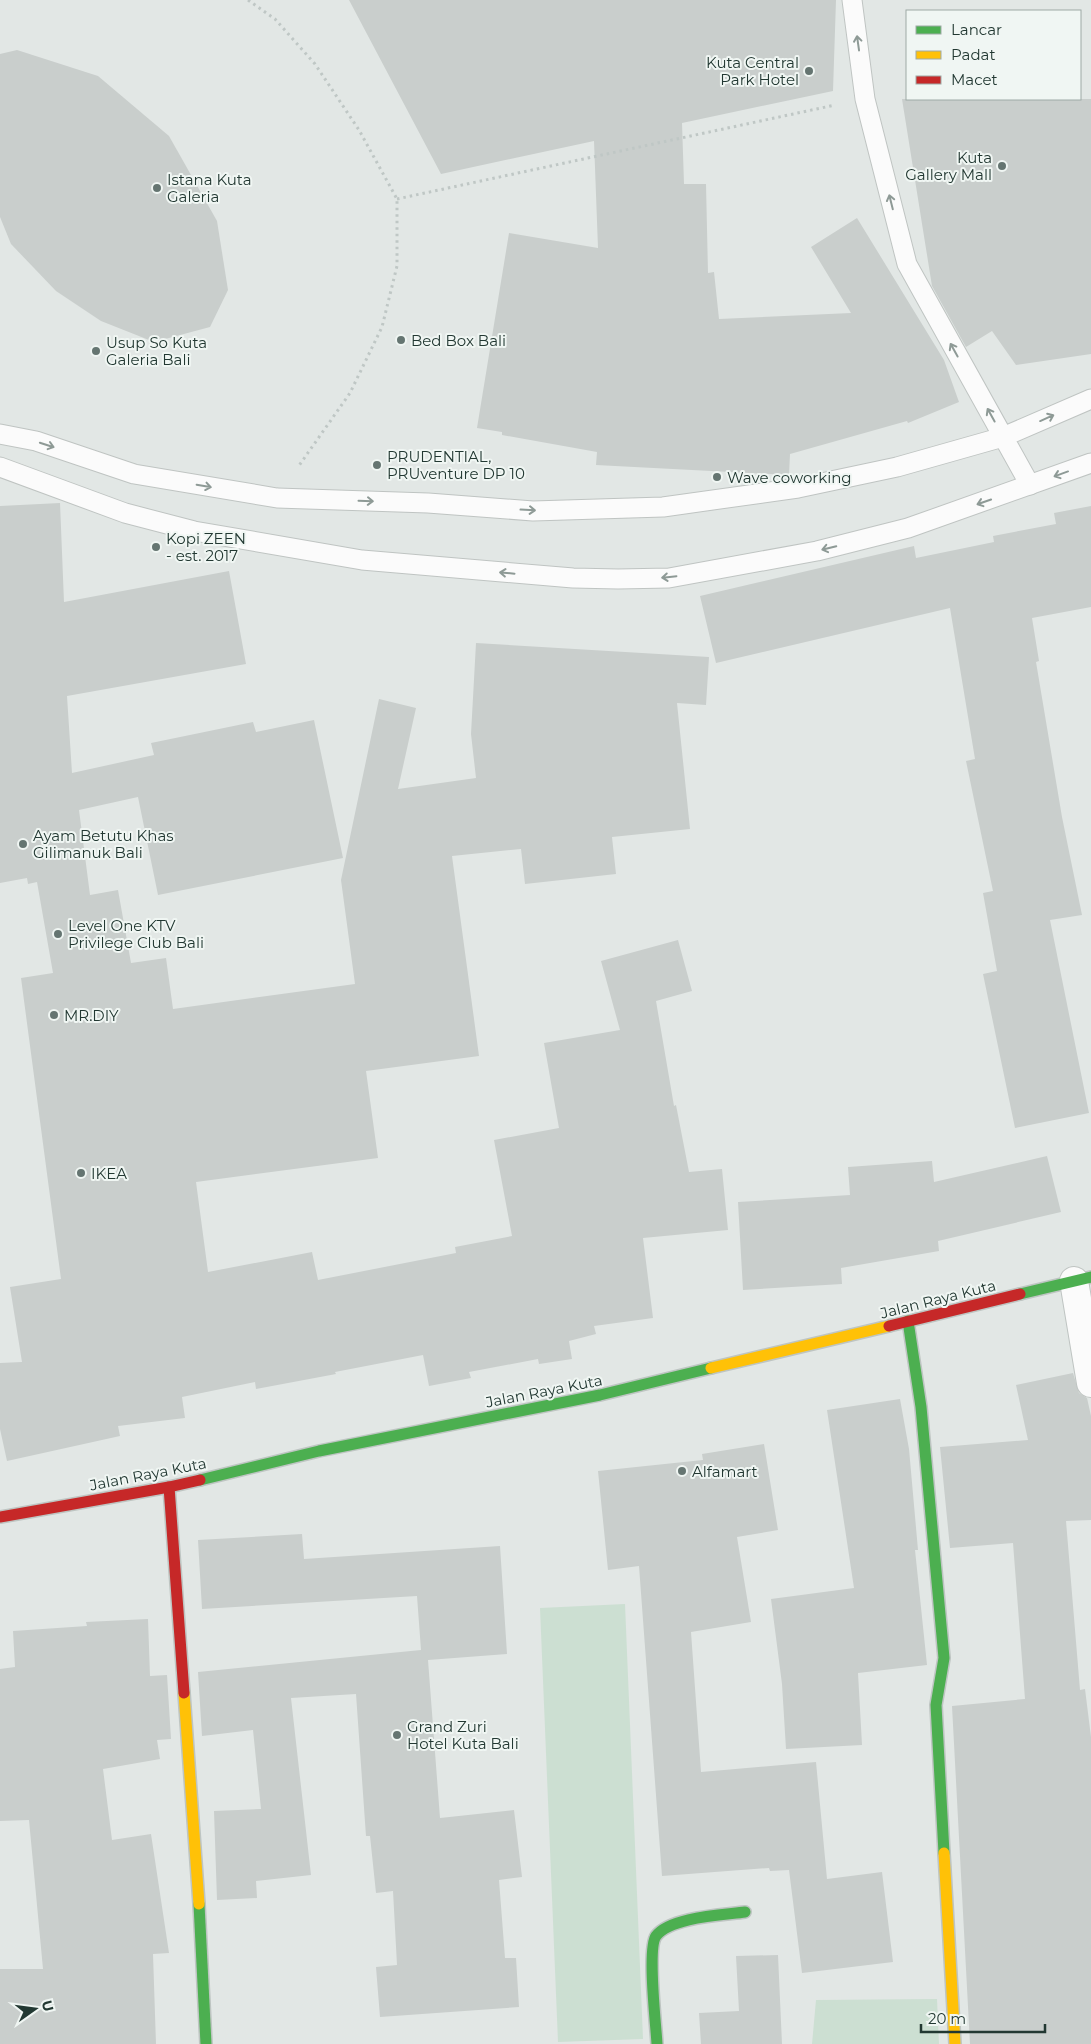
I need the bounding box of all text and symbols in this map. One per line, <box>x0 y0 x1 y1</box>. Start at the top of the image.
legend <box>906 10 1081 100</box>
text: Lancar <box>951 20 1002 39</box>
one-way arrow <box>852 35 862 51</box>
text: Padat <box>951 45 996 64</box>
place label: Kuta Central Park Hotel <box>706 53 799 89</box>
marker: Kuta Central Park Hotel <box>803 65 815 77</box>
text: Macet <box>951 70 998 89</box>
place label: Kuta Gallery Mall <box>905 148 992 184</box>
marker: Kuta Gallery Mall <box>996 160 1008 172</box>
place label: Istana Kuta Galeria <box>167 170 252 206</box>
marker: Istana Kuta Galeria <box>151 182 163 194</box>
one-way arrow <box>886 194 895 210</box>
place label: Bed Box Bali <box>411 331 506 350</box>
place label: Usup So Kuta Galeria Bali <box>106 333 207 369</box>
marker: Bed Box Bali <box>395 334 407 346</box>
one-way arrow <box>949 343 959 358</box>
marker: Usup So Kuta Galeria Bali <box>90 345 102 357</box>
one-way arrow <box>985 408 995 423</box>
one-way arrow <box>1039 413 1054 423</box>
one-way arrow <box>39 441 55 450</box>
place label: PRUDENTIAL, PRUventure DP 10 <box>387 447 525 483</box>
marker: PRUDENTIAL, PRUventure DP 10 <box>371 459 383 471</box>
place label: Wave coworking <box>727 468 852 487</box>
one-way arrow <box>1053 470 1069 479</box>
marker: Wave coworking <box>711 471 723 483</box>
one-way arrow <box>196 481 212 491</box>
one-way arrow <box>357 496 373 506</box>
one-way arrow <box>977 498 992 507</box>
one-way arrow <box>520 505 536 515</box>
place label: Kopi ZEEN - est. 2017 <box>166 529 246 565</box>
marker: Kopi ZEEN - est. 2017 <box>150 541 162 553</box>
one-way arrow <box>821 544 837 553</box>
one-way arrow <box>499 568 515 577</box>
one-way arrow <box>661 572 677 582</box>
place label: Ayam Betutu Khas Gilimanuk Bali <box>33 826 174 862</box>
marker: Ayam Betutu Khas Gilimanuk Bali <box>17 838 29 850</box>
place label: Level One KTV Privilege Club Bali <box>68 916 204 952</box>
marker: Level One KTV Privilege Club Bali <box>52 928 64 940</box>
place label: MR.DIY <box>64 1006 119 1025</box>
marker: MR.DIY <box>48 1009 60 1021</box>
place label: IKEA <box>91 1164 127 1183</box>
marker: IKEA <box>75 1167 87 1179</box>
street label: Jalan Raya Kuta <box>877 1275 998 1323</box>
street label: Jalan Raya Kuta <box>483 1370 604 1412</box>
street label: Jalan Raya Kuta <box>87 1453 208 1495</box>
place label: Alfamart <box>692 1462 758 1481</box>
marker: Alfamart <box>676 1465 688 1477</box>
place label: Grand Zuri Hotel Kuta Bali <box>407 1717 519 1753</box>
marker: Grand Zuri Hotel Kuta Bali <box>391 1729 403 1741</box>
north arrow <box>10 1984 60 2034</box>
text: U <box>38 1998 58 2013</box>
scale bar <box>921 2002 1045 2034</box>
text: 20 m <box>928 2009 966 2028</box>

